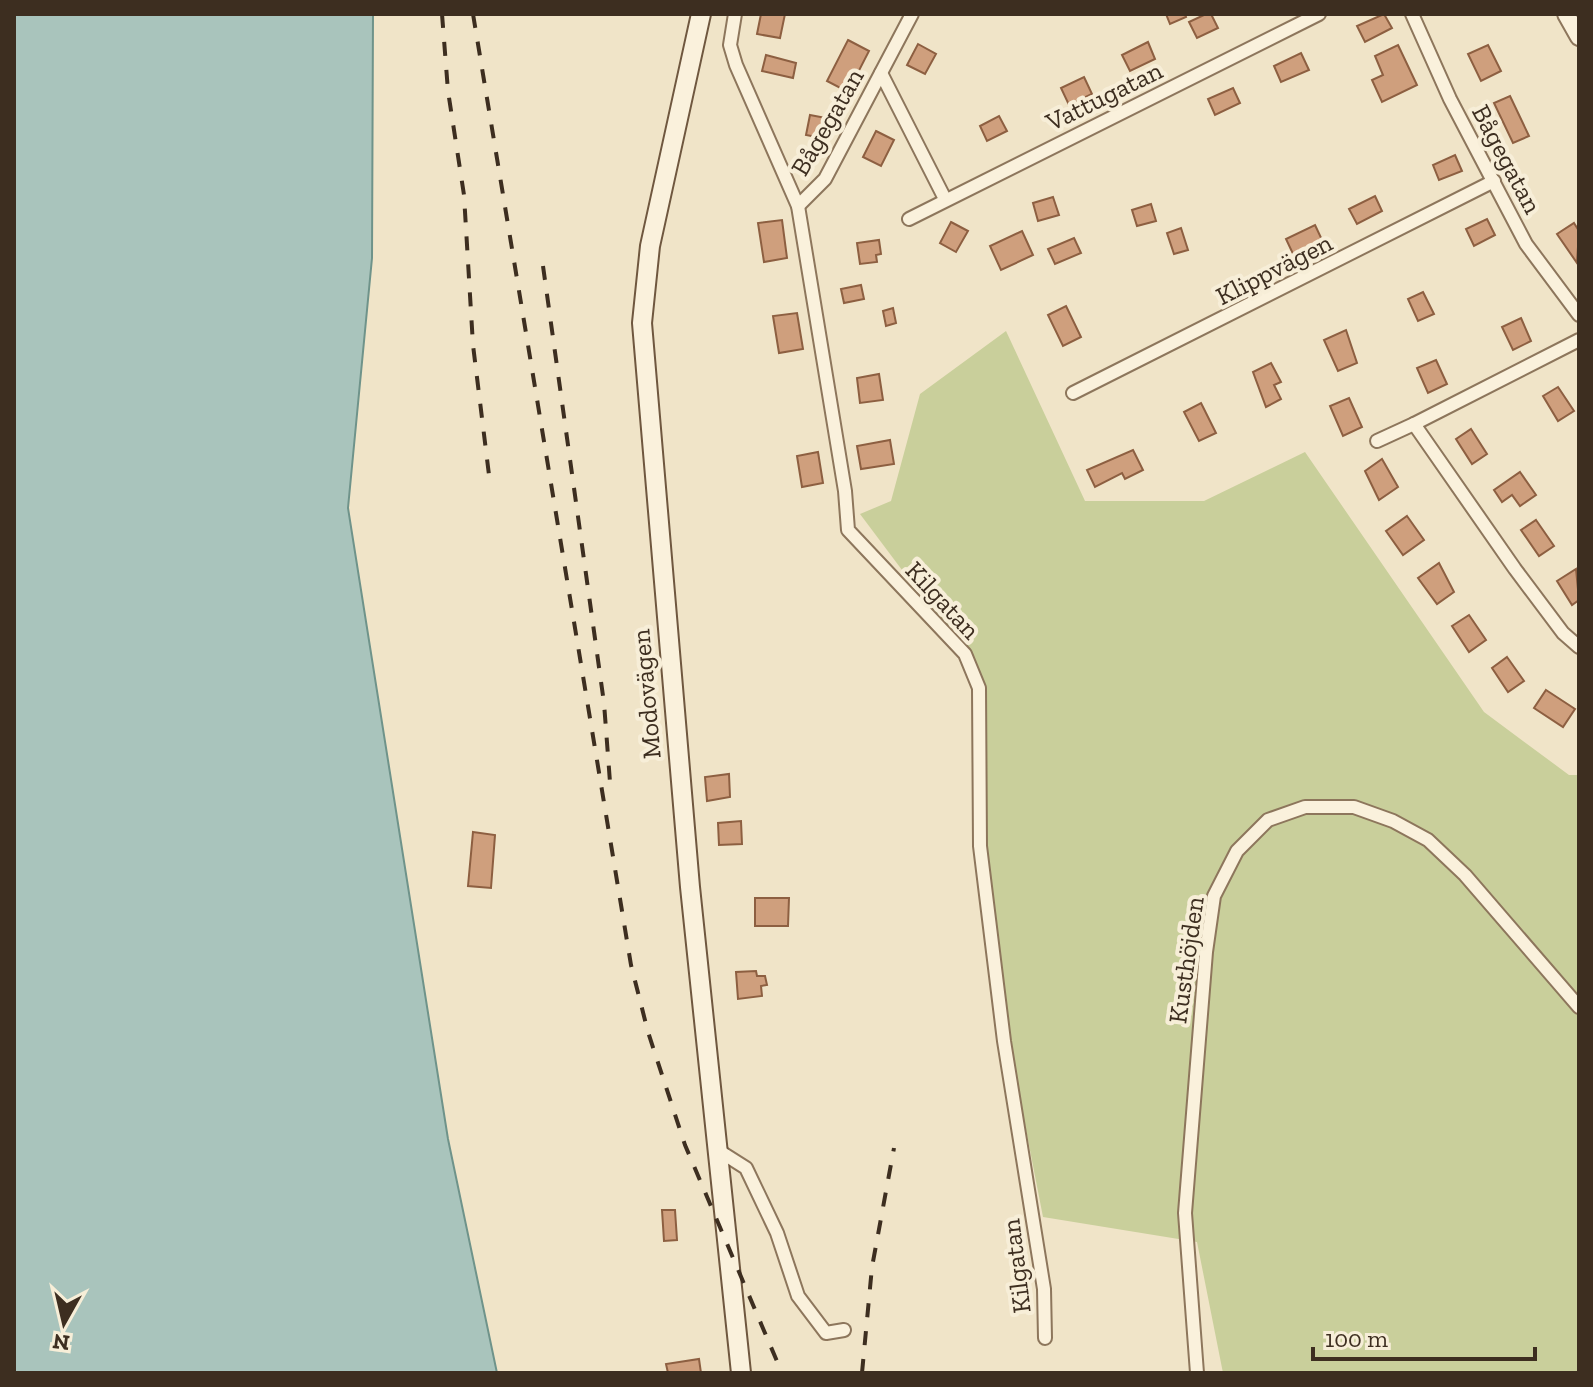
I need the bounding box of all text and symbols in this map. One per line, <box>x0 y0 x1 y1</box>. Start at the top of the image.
street label: Vattugatan <box>1040 54 1168 138</box>
street label: Bågegatan <box>783 63 871 181</box>
street label: Bågegatan <box>1465 99 1549 219</box>
street label: Klippvägen <box>1211 226 1338 312</box>
street label: Kilgatan <box>899 554 987 646</box>
street label: Modovägen <box>624 628 668 760</box>
street label: Kusthöjden <box>1161 894 1211 1026</box>
street label: Kilgatan <box>994 1217 1038 1315</box>
north arrow <box>24 1283 104 1363</box>
scale bar <box>1313 1311 1535 1361</box>
text: 100 m <box>1325 1324 1388 1353</box>
text: N <box>51 1328 71 1357</box>

